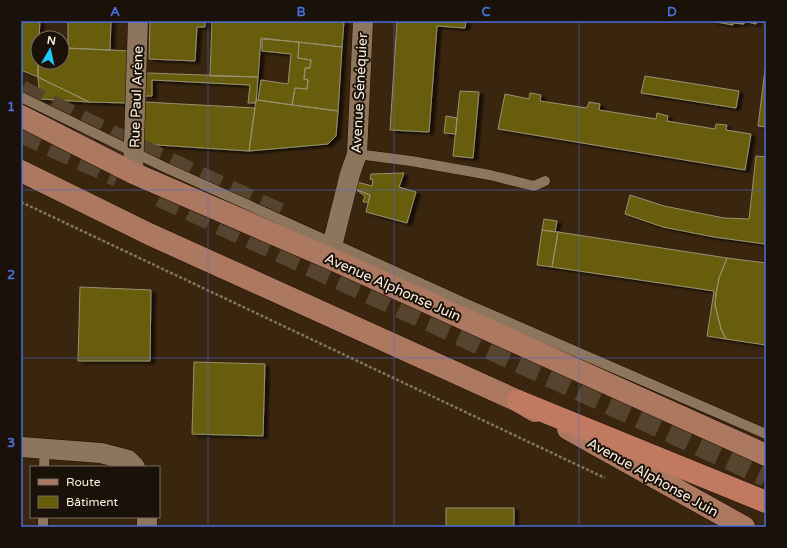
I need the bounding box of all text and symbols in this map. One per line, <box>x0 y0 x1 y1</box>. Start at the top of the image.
text: A <box>110 4 120 20</box>
text: B <box>296 4 306 20</box>
text: C <box>481 4 491 20</box>
text: D <box>667 4 677 20</box>
north arrow <box>30 30 70 70</box>
street label: Avenue Sénéquier <box>348 32 371 154</box>
text: N <box>46 34 57 48</box>
street label: Rue Paul Arène <box>126 45 147 149</box>
text: 1 <box>7 99 15 115</box>
street label: Avenue Alphonse Juin <box>322 250 464 325</box>
text: 2 <box>7 267 15 283</box>
street label: Avenue Alphonse Juin <box>584 434 721 521</box>
text: 3 <box>7 435 15 451</box>
legend <box>30 466 160 518</box>
text: Route <box>66 475 101 489</box>
text: Bâtiment <box>66 495 118 509</box>

